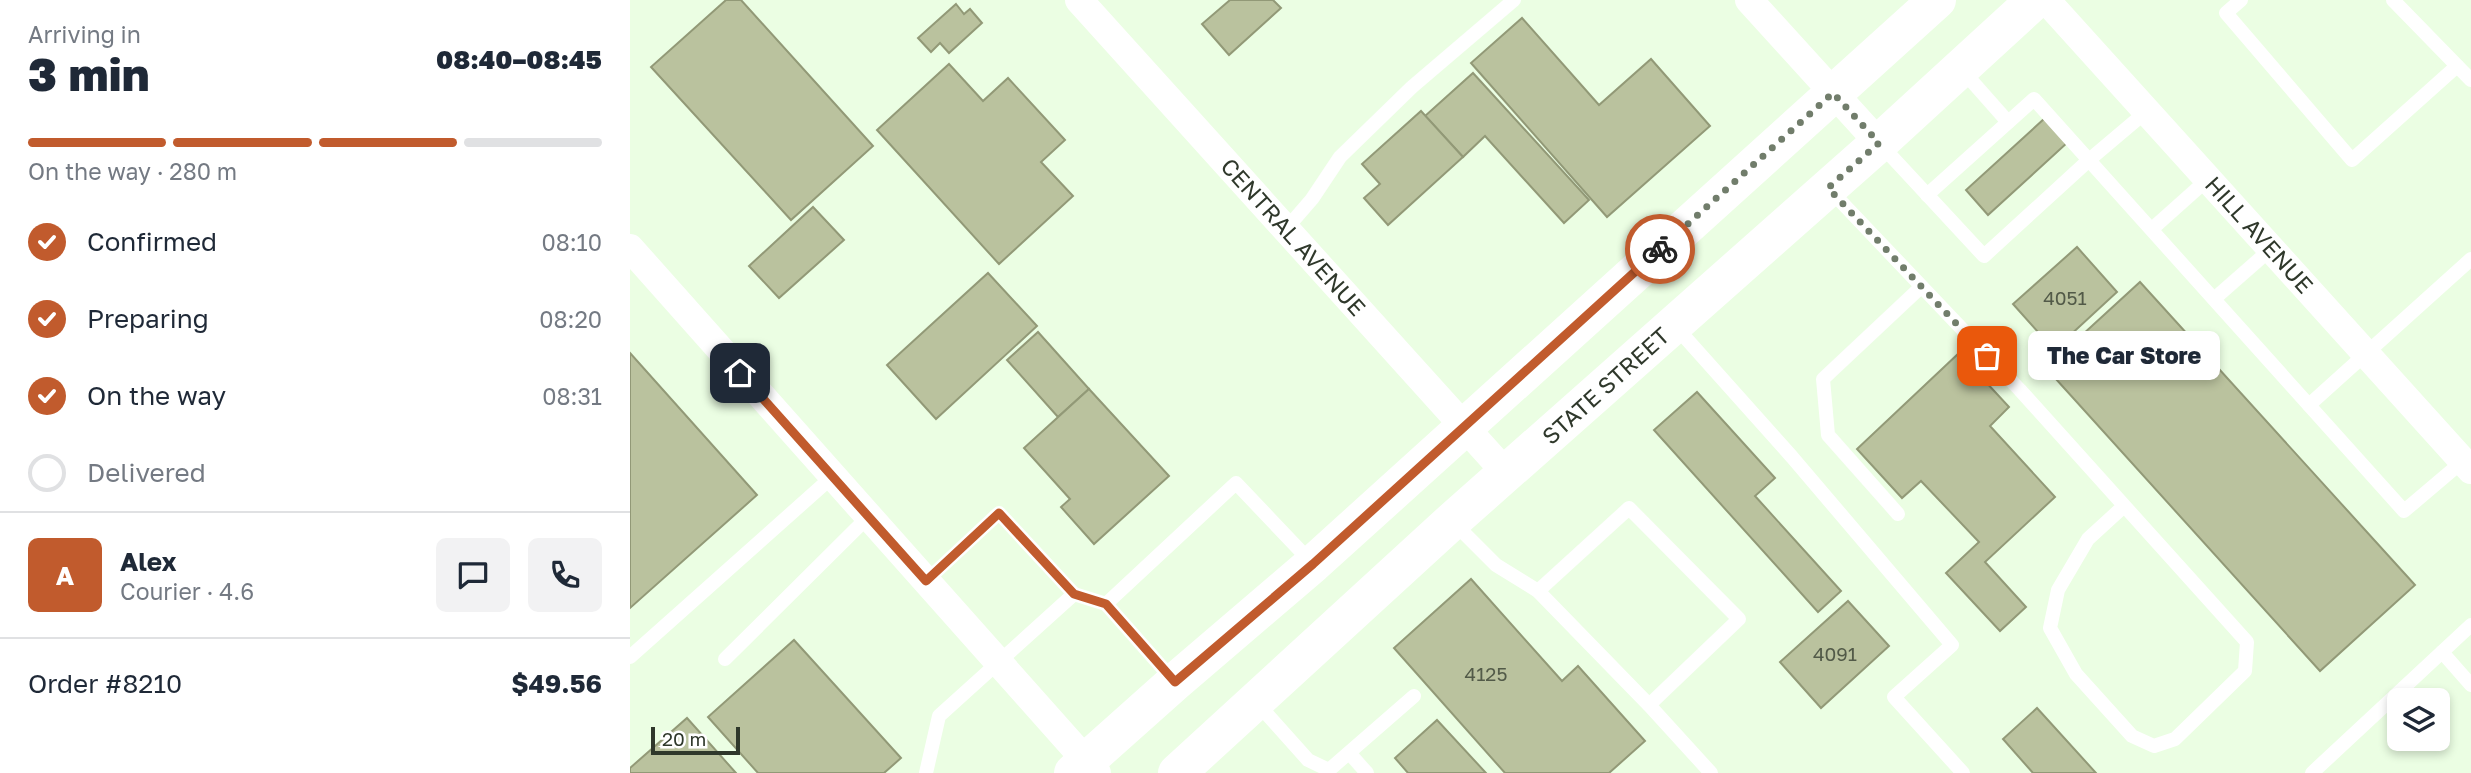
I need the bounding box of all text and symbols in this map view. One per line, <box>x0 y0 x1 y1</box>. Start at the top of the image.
text: Arriving in <box>28 20 141 48</box>
text: 08:40–08:45 <box>436 44 602 75</box>
text: 3 min <box>28 46 150 101</box>
street label: CENTRAL AVENUE <box>1216 152 1372 321</box>
text: On the way · 280 m <box>28 157 237 185</box>
street label: HILL AVENUE <box>2200 170 2320 299</box>
courier <box>1625 214 1695 284</box>
icon: check <box>28 223 66 261</box>
text: Confirmed <box>87 226 217 257</box>
text: 08:10 <box>541 228 602 256</box>
icon: bike <box>1641 230 1679 268</box>
house number: 4051 <box>2043 286 2087 309</box>
icon: check <box>28 300 66 338</box>
text: Preparing <box>87 303 209 334</box>
text: 08:20 <box>539 305 602 333</box>
street label: STATE STREET <box>1536 321 1675 450</box>
pin <box>1957 326 2017 386</box>
callout: The Car Store <box>2029 332 2222 380</box>
icon: bag <box>1968 337 2006 375</box>
text: The Car Store <box>2047 341 2201 369</box>
pin <box>710 343 770 403</box>
icon: home <box>721 354 759 392</box>
icon: check <box>28 377 66 415</box>
text: On the way <box>87 380 226 411</box>
text: 08:31 <box>542 382 602 410</box>
text: Delivered <box>87 457 206 488</box>
button: chat <box>436 538 510 612</box>
button: phone <box>528 538 602 612</box>
text: Alex <box>120 546 177 577</box>
text: A <box>56 560 74 591</box>
text: Courier · 4.6 <box>120 577 254 605</box>
house number: 4091 <box>1813 642 1857 665</box>
house number: 4125 <box>1465 662 1507 685</box>
text: Order #8210 <box>28 668 182 699</box>
text: $49.56 <box>511 668 602 699</box>
map controls <box>2387 688 2450 751</box>
button: layers <box>2387 688 2450 751</box>
scale bar <box>651 724 740 756</box>
text: 20 m <box>662 727 706 750</box>

